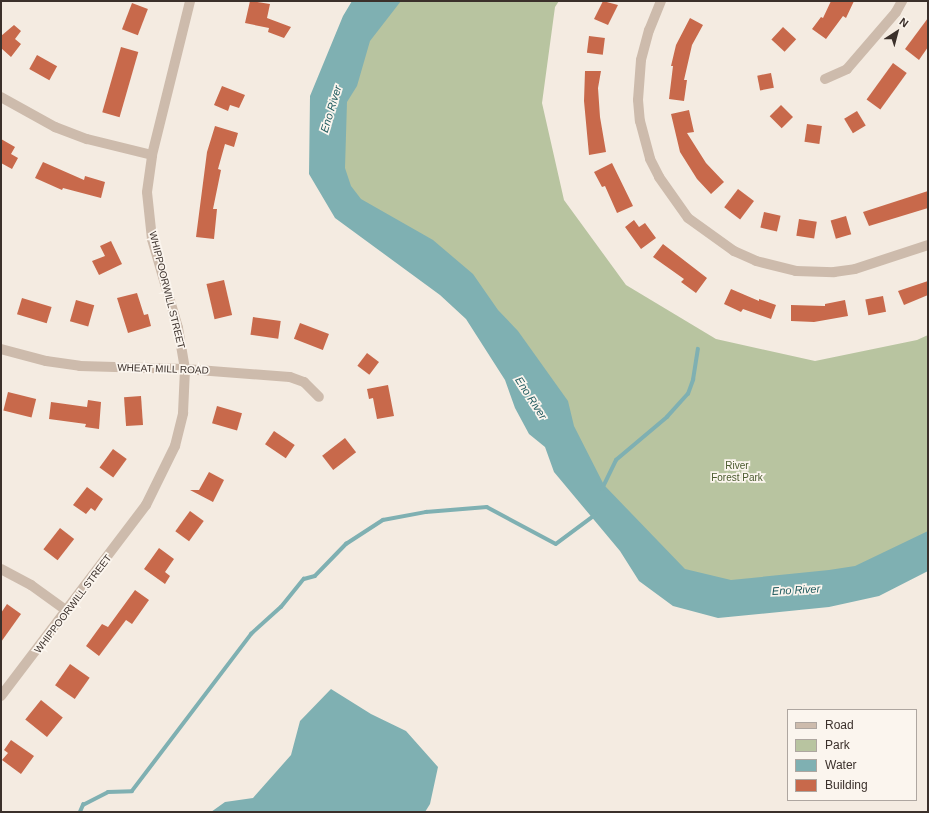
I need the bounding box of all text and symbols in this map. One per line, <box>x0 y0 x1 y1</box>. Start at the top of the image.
north arrow <box>877 12 917 52</box>
text: N <box>897 15 911 29</box>
water label: Eno River <box>318 84 344 134</box>
street label: WHIPPOORWILL STREET <box>147 230 187 350</box>
street label: WHEAT MILL ROAD <box>117 361 209 377</box>
water label: Eno River <box>512 374 550 422</box>
park label: River Forest Park <box>711 459 763 482</box>
street label: WHIPPOORWILL STREET <box>32 552 114 656</box>
water label: Eno River <box>772 582 820 598</box>
legend <box>787 709 917 801</box>
text: Road <box>825 718 854 732</box>
text: Park <box>825 738 850 752</box>
text: Water <box>825 758 857 772</box>
text: Building <box>825 778 868 792</box>

